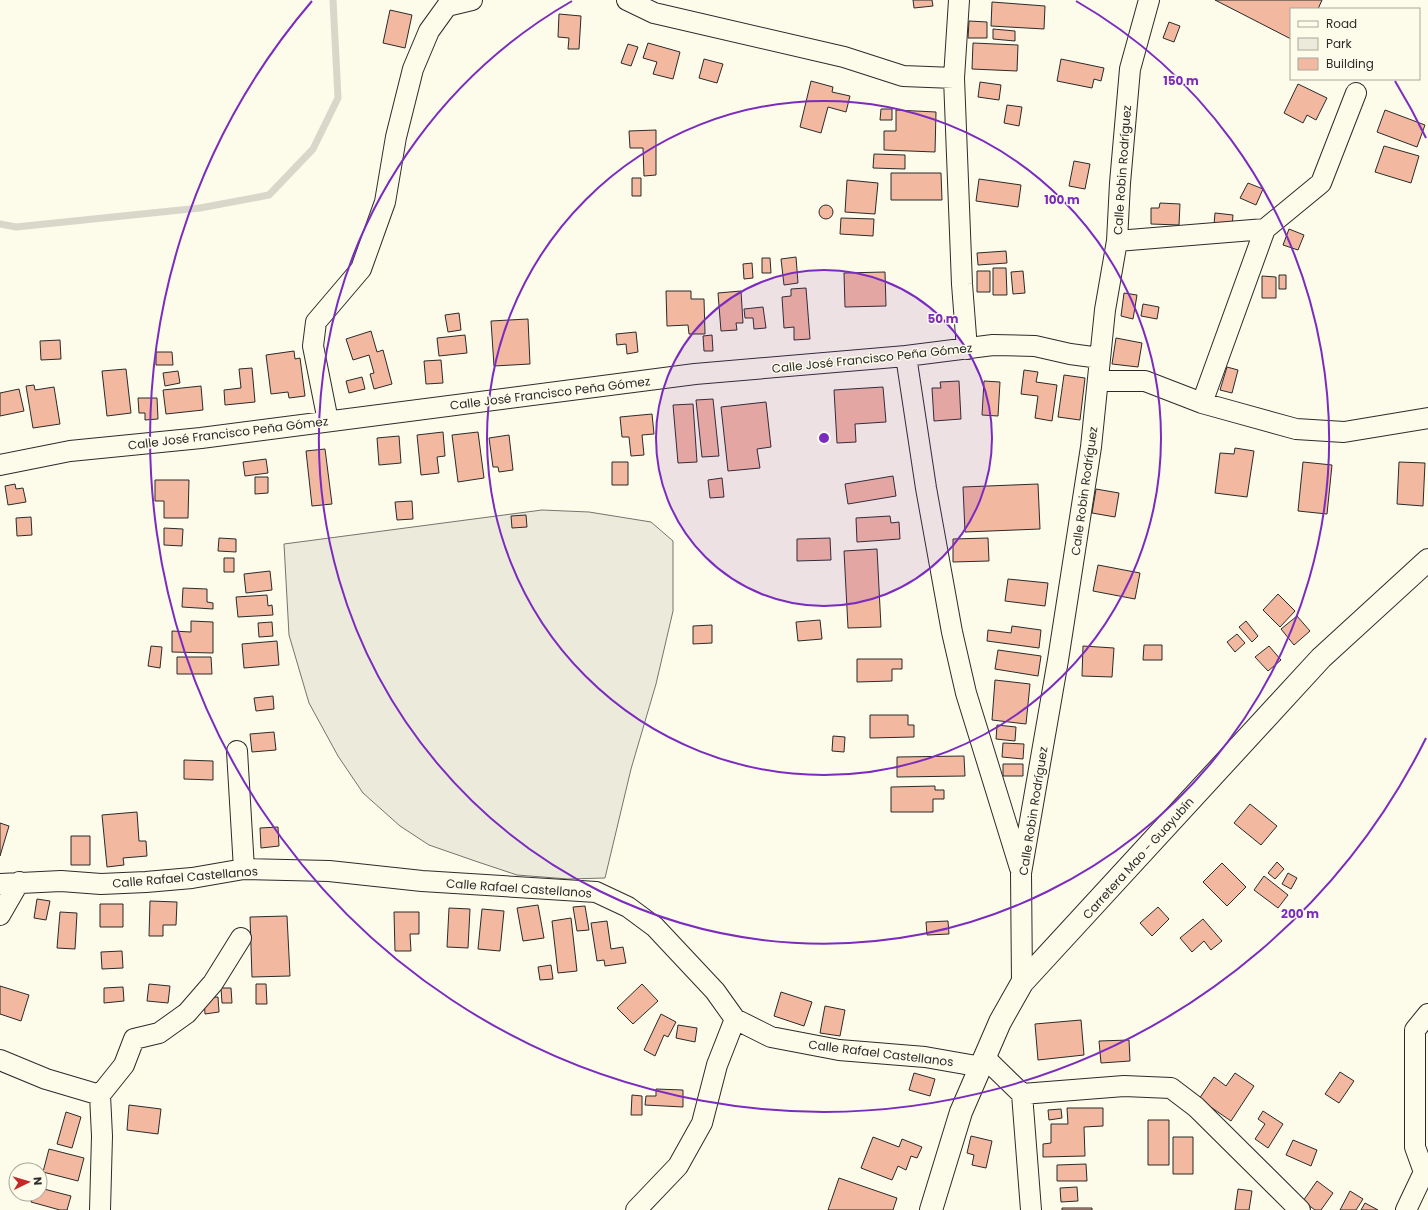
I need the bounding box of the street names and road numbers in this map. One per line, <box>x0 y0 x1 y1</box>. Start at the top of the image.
street label: Calle Robin Rodríguez <box>1109 105 1135 235</box>
street label: Calle José Francisco Peña Gómez <box>771 339 973 377</box>
street label: Calle José Francisco Peña Gómez <box>449 372 651 414</box>
street label: Calle José Francisco Peña Gómez <box>127 412 329 454</box>
street label: Calle Robin Rodríguez <box>1067 425 1101 557</box>
street label: Calle Robin Rodríguez <box>1014 745 1052 877</box>
street label: Carretera Mao - Guayubín <box>1079 793 1197 923</box>
street label: Calle Rafael Castellanos <box>111 862 259 892</box>
street label: Calle Rafael Castellanos <box>446 874 592 902</box>
street label: Calle Rafael Castellanos <box>807 1036 955 1070</box>

